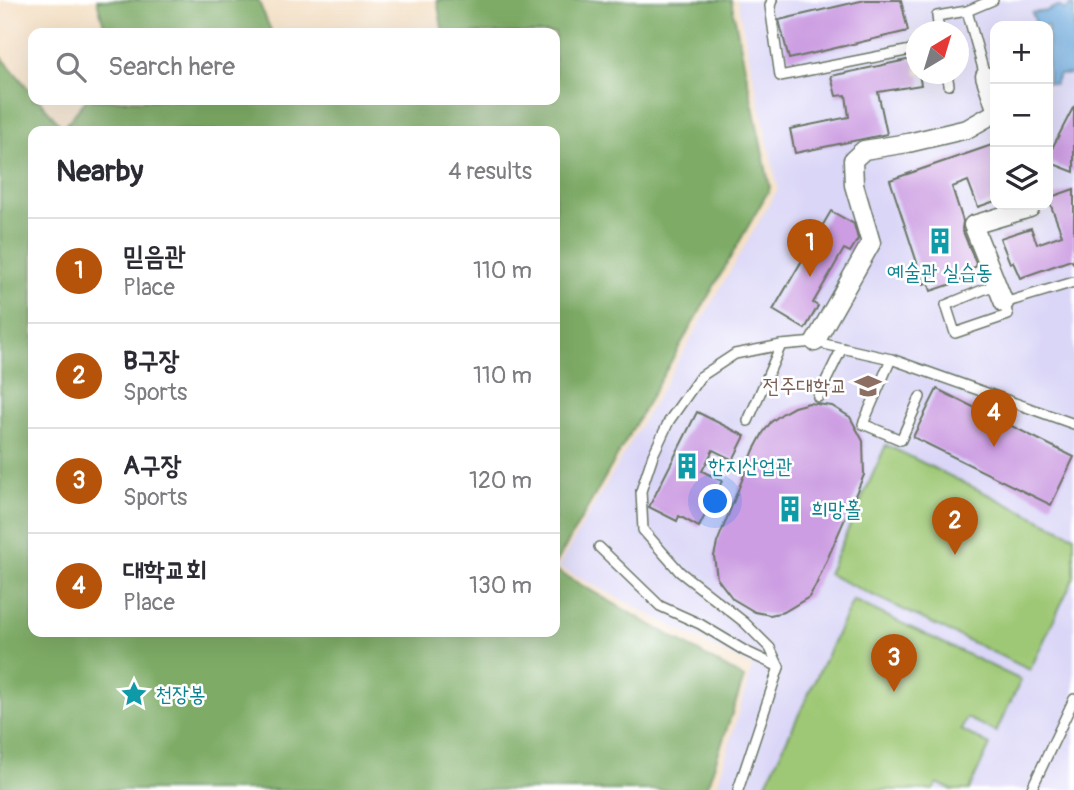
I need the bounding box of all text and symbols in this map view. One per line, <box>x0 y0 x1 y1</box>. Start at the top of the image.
north arrow <box>906 21 969 84</box>
map controls <box>990 21 1053 210</box>
button: + <box>990 21 1053 84</box>
search box <box>28 28 560 105</box>
icon: search <box>52 48 90 86</box>
text: Search here <box>108 51 235 83</box>
button: − <box>990 84 1053 147</box>
button: layers <box>990 147 1053 210</box>
text: Nearby <box>56 153 143 190</box>
text: 4 results <box>448 157 532 186</box>
pin: 1 <box>787 219 833 277</box>
building icon: 예술관 실습동 <box>925 226 955 256</box>
text: 믿음관 <box>123 240 186 272</box>
text: 1 <box>75 256 84 285</box>
text: 110 m <box>473 256 532 285</box>
place label: 예술관 실습동 <box>887 259 993 286</box>
text: Place <box>123 273 175 302</box>
text: B구장 <box>123 345 180 377</box>
text: 2 <box>73 361 85 390</box>
text: 110 m <box>473 361 532 390</box>
school or university icon: 전주대학교 <box>853 371 883 401</box>
place label: 전주대학교 <box>763 373 847 400</box>
text: Sports <box>123 378 187 407</box>
pin: 4 <box>971 389 1017 447</box>
text: A구장 <box>123 450 182 482</box>
building icon: 한지산업관 <box>672 451 702 481</box>
place label: 한지산업관 <box>708 453 793 480</box>
text: 3 <box>73 466 85 495</box>
text: 120 m <box>469 466 532 495</box>
text: Sports <box>123 483 187 512</box>
your location <box>698 484 732 518</box>
building icon: 희망홀 <box>775 494 805 524</box>
place label: 희망홀 <box>811 496 862 523</box>
pin: 2 <box>932 497 978 555</box>
text: 대학교회 <box>123 555 207 587</box>
text: 4 <box>72 571 86 600</box>
text: 130 m <box>469 571 532 600</box>
text: Place <box>123 588 175 617</box>
pin: 3 <box>871 634 917 692</box>
place icon: 천장봉 <box>119 679 149 709</box>
place label: 천장봉 <box>155 681 206 708</box>

